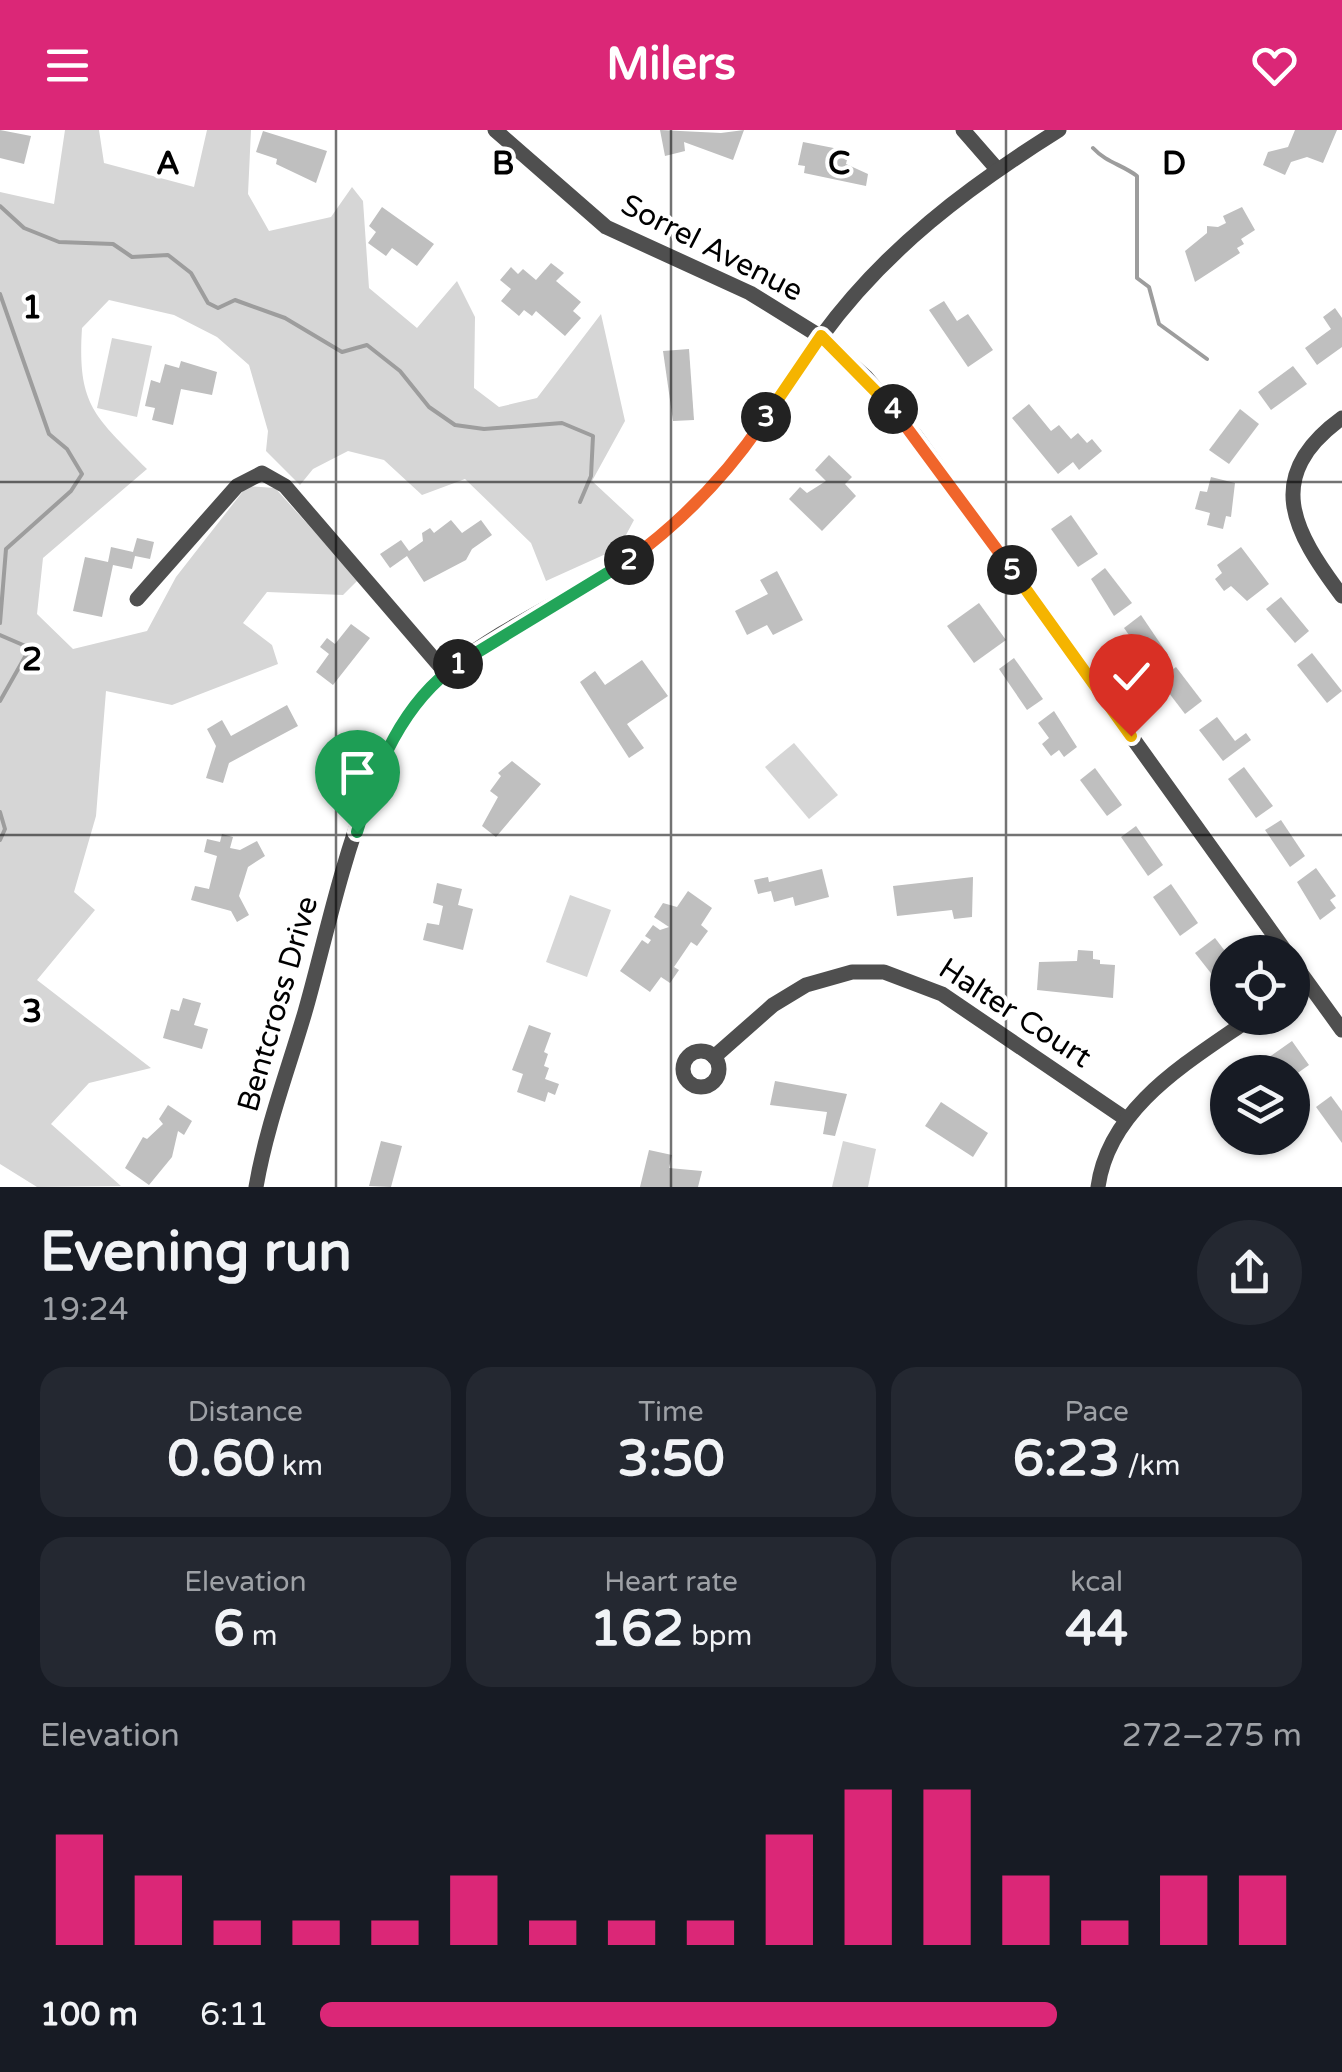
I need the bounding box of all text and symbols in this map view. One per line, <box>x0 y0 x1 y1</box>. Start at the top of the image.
icon: menu <box>40 38 95 93</box>
text: Milers <box>606 38 736 92</box>
icon: heart <box>1247 38 1302 93</box>
text: A <box>156 145 180 183</box>
text: B <box>492 145 514 183</box>
text: C <box>828 145 850 183</box>
text: D <box>1162 145 1186 183</box>
street label: Sorrel Avenue <box>615 186 809 310</box>
text: 1 <box>22 289 42 327</box>
pin: 4 <box>868 384 918 434</box>
pin: 3 <box>741 392 791 442</box>
text: 4 <box>884 392 902 426</box>
text: 3 <box>757 400 775 434</box>
pin: 2 <box>604 535 654 585</box>
text: 2 <box>620 543 638 577</box>
pin: 5 <box>987 545 1037 595</box>
text: 5 <box>1003 553 1021 587</box>
pin <box>1089 634 1174 737</box>
pin: 1 <box>433 639 483 689</box>
text: 2 <box>22 641 42 679</box>
text: 1 <box>449 647 467 681</box>
icon: check <box>1104 649 1159 704</box>
pin <box>315 730 400 833</box>
icon: arrive <box>330 745 385 800</box>
street label: Bentcross Drive <box>230 892 326 1116</box>
map controls <box>1210 935 1310 1155</box>
button: locate <box>1210 935 1310 1035</box>
street label: Halter Court <box>932 950 1098 1076</box>
text: 3 <box>22 993 42 1031</box>
button: layers <box>1210 1055 1310 1155</box>
text: Evening run <box>40 1220 352 1286</box>
button: share <box>1197 1220 1302 1325</box>
text: 19:24 <box>40 1291 129 1329</box>
text: Distance <box>188 1395 303 1429</box>
text: Time <box>638 1395 704 1429</box>
text: Pace <box>1064 1395 1129 1429</box>
text: 0.60 <box>168 1429 275 1489</box>
text: 3:50 <box>617 1429 725 1489</box>
text: 6:23 <box>1013 1429 1120 1489</box>
text: km <box>275 1449 323 1483</box>
text: /km <box>1120 1449 1181 1483</box>
text: Elevation <box>184 1565 307 1599</box>
text: Heart rate <box>604 1565 738 1599</box>
text: kcal <box>1070 1565 1123 1599</box>
text: 6 <box>213 1599 245 1659</box>
text: 162 <box>590 1599 684 1659</box>
text: 44 <box>1065 1599 1128 1659</box>
text: m <box>245 1619 278 1653</box>
text: bpm <box>684 1619 752 1653</box>
text: Elevation <box>40 1717 180 1755</box>
text: 272–275 m <box>1122 1717 1302 1755</box>
text: 100 m <box>40 1996 138 2034</box>
text: 6:11 <box>200 1996 269 2034</box>

